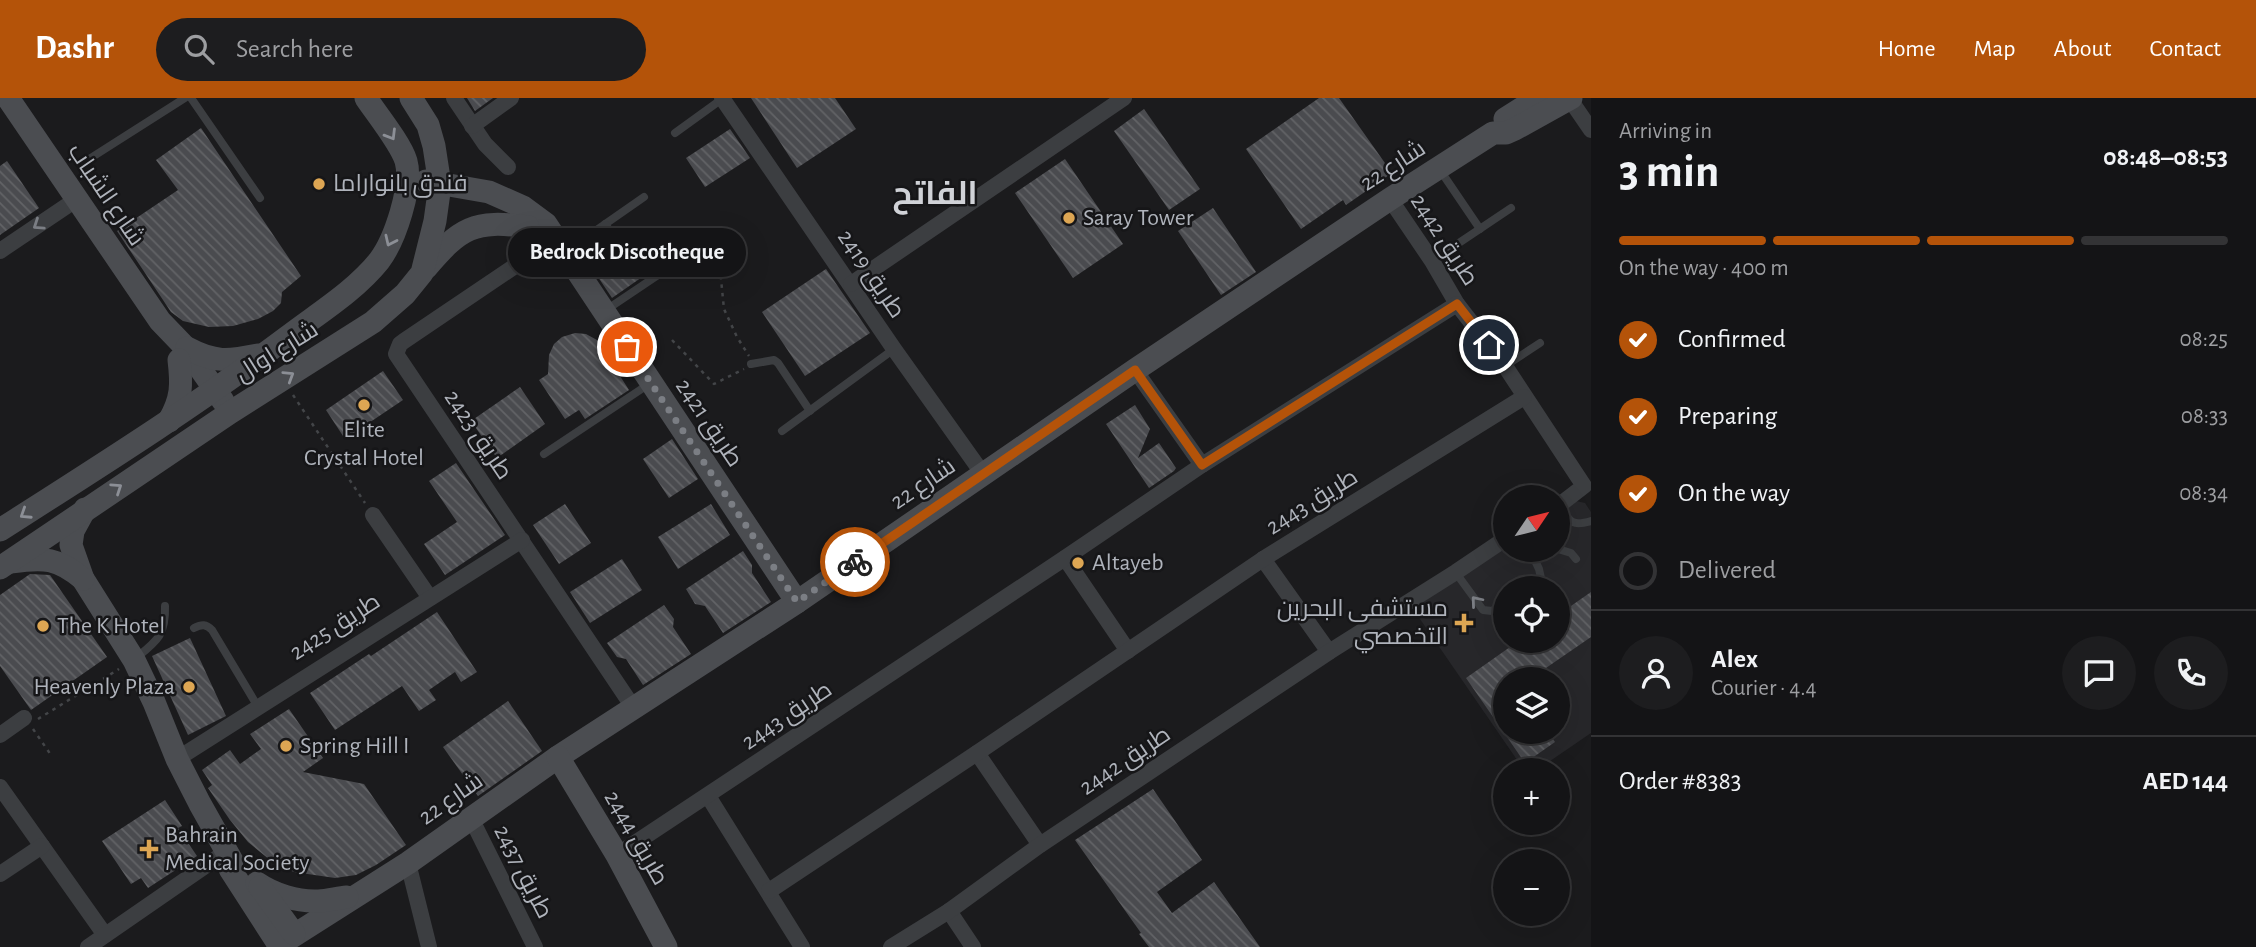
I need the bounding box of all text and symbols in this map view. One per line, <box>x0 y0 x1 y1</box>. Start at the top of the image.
search box <box>156 18 646 81</box>
icon: search <box>180 30 218 68</box>
text: Dashr <box>35 32 114 65</box>
text: Search here <box>236 36 353 62</box>
text: Home <box>1878 37 1936 61</box>
text: Map <box>1974 37 2016 61</box>
text: About <box>2054 37 2111 61</box>
text: Contact <box>2149 37 2221 61</box>
text: Arriving in <box>1619 120 1712 143</box>
one-way arrow <box>382 128 395 141</box>
street label: شارع 22 <box>1356 135 1431 198</box>
street label: شارع الشباب <box>61 139 150 252</box>
text: 08:48–08:53 <box>2103 144 2228 170</box>
text: 3 min <box>1619 149 1719 195</box>
place label: فندق بانواراما <box>333 172 468 198</box>
marker: فندق بانواراما <box>311 176 327 192</box>
district label: الفاتح <box>893 178 977 215</box>
street label: طريق 2442 <box>1404 190 1482 291</box>
place label: Saray Tower <box>1083 206 1194 230</box>
marker: Saray Tower <box>1061 210 1077 226</box>
one-way arrow <box>33 217 46 230</box>
street label: طريق 2419 <box>831 226 909 324</box>
callout: Bedrock Discotheque <box>508 228 746 277</box>
one-way arrow <box>384 234 398 247</box>
text: Bedrock Discotheque <box>530 241 724 264</box>
text: On the way · 400 m <box>1619 257 1789 280</box>
pin <box>1459 315 1519 375</box>
street label: شارع اوال <box>231 316 324 389</box>
pin <box>597 317 657 377</box>
icon: check <box>1619 321 1657 359</box>
icon: home <box>1470 326 1508 364</box>
text: Confirmed <box>1678 326 1786 352</box>
icon: bag <box>608 328 646 366</box>
text: 08:25 <box>2180 328 2228 351</box>
one-way arrow <box>281 371 294 384</box>
street label: طريق 2421 <box>669 375 747 472</box>
street label: طريق 2423 <box>438 386 516 485</box>
marker: Elite Crystal Hotel <box>356 397 372 413</box>
icon: check <box>1619 398 1657 436</box>
text: Preparing <box>1678 403 1777 429</box>
text: 08:33 <box>2181 405 2228 428</box>
place label: Elite Crystal Hotel <box>304 418 424 470</box>
street label: شارع 22 <box>886 453 961 517</box>
street label: طريق 2443 <box>1262 465 1363 541</box>
icon: check <box>1619 475 1657 513</box>
text: On the way <box>1678 480 1790 506</box>
text: 08:34 <box>2179 482 2228 505</box>
one-way arrow <box>109 484 122 496</box>
north arrow <box>1493 485 1570 562</box>
map controls <box>1493 485 1570 926</box>
one-way arrow <box>19 506 32 519</box>
courier <box>820 527 890 597</box>
icon: bike <box>836 543 874 581</box>
place label: Altayeb <box>1092 551 1164 575</box>
marker: Altayeb <box>1070 555 1086 571</box>
text: Delivered <box>1678 557 1776 583</box>
button: locate <box>1493 576 1570 653</box>
street label: طريق 2425 <box>286 589 385 667</box>
place label: مستشفى البحرين التخصصي <box>1277 596 1448 654</box>
one-way arrow <box>1472 596 1485 608</box>
marker: مستشفى البحرين التخصصي <box>1454 613 1474 633</box>
place label: The K Hotel <box>57 614 165 638</box>
marker: The K Hotel <box>35 618 51 634</box>
button: person <box>1619 636 1693 710</box>
button: chat <box>2062 636 2136 710</box>
button: phone <box>2154 636 2228 710</box>
text: Alex <box>1711 646 1758 672</box>
button: layers <box>1493 667 1570 744</box>
place label: Heavenly Plaza <box>33 675 175 699</box>
street label: طريق 2443 <box>738 677 837 756</box>
text: Courier · 4.4 <box>1711 677 1817 700</box>
marker: Heavenly Plaza <box>181 679 197 695</box>
street label: طريق 2442 <box>1075 722 1176 802</box>
place label: Spring Hill I <box>300 734 409 758</box>
marker: Spring Hill I <box>278 738 294 754</box>
button: + <box>1493 758 1570 835</box>
street label: شارع 22 <box>414 768 489 832</box>
text: Order #8383 <box>1619 768 1742 794</box>
text: AED 144 <box>2143 768 2228 794</box>
street label: طريق 2444 <box>598 787 672 890</box>
street label: طريق 2437 <box>488 821 557 923</box>
place label: Bahrain Medical Society <box>165 823 309 875</box>
marker: Bahrain Medical Society <box>139 839 159 859</box>
button: − <box>1493 849 1570 926</box>

